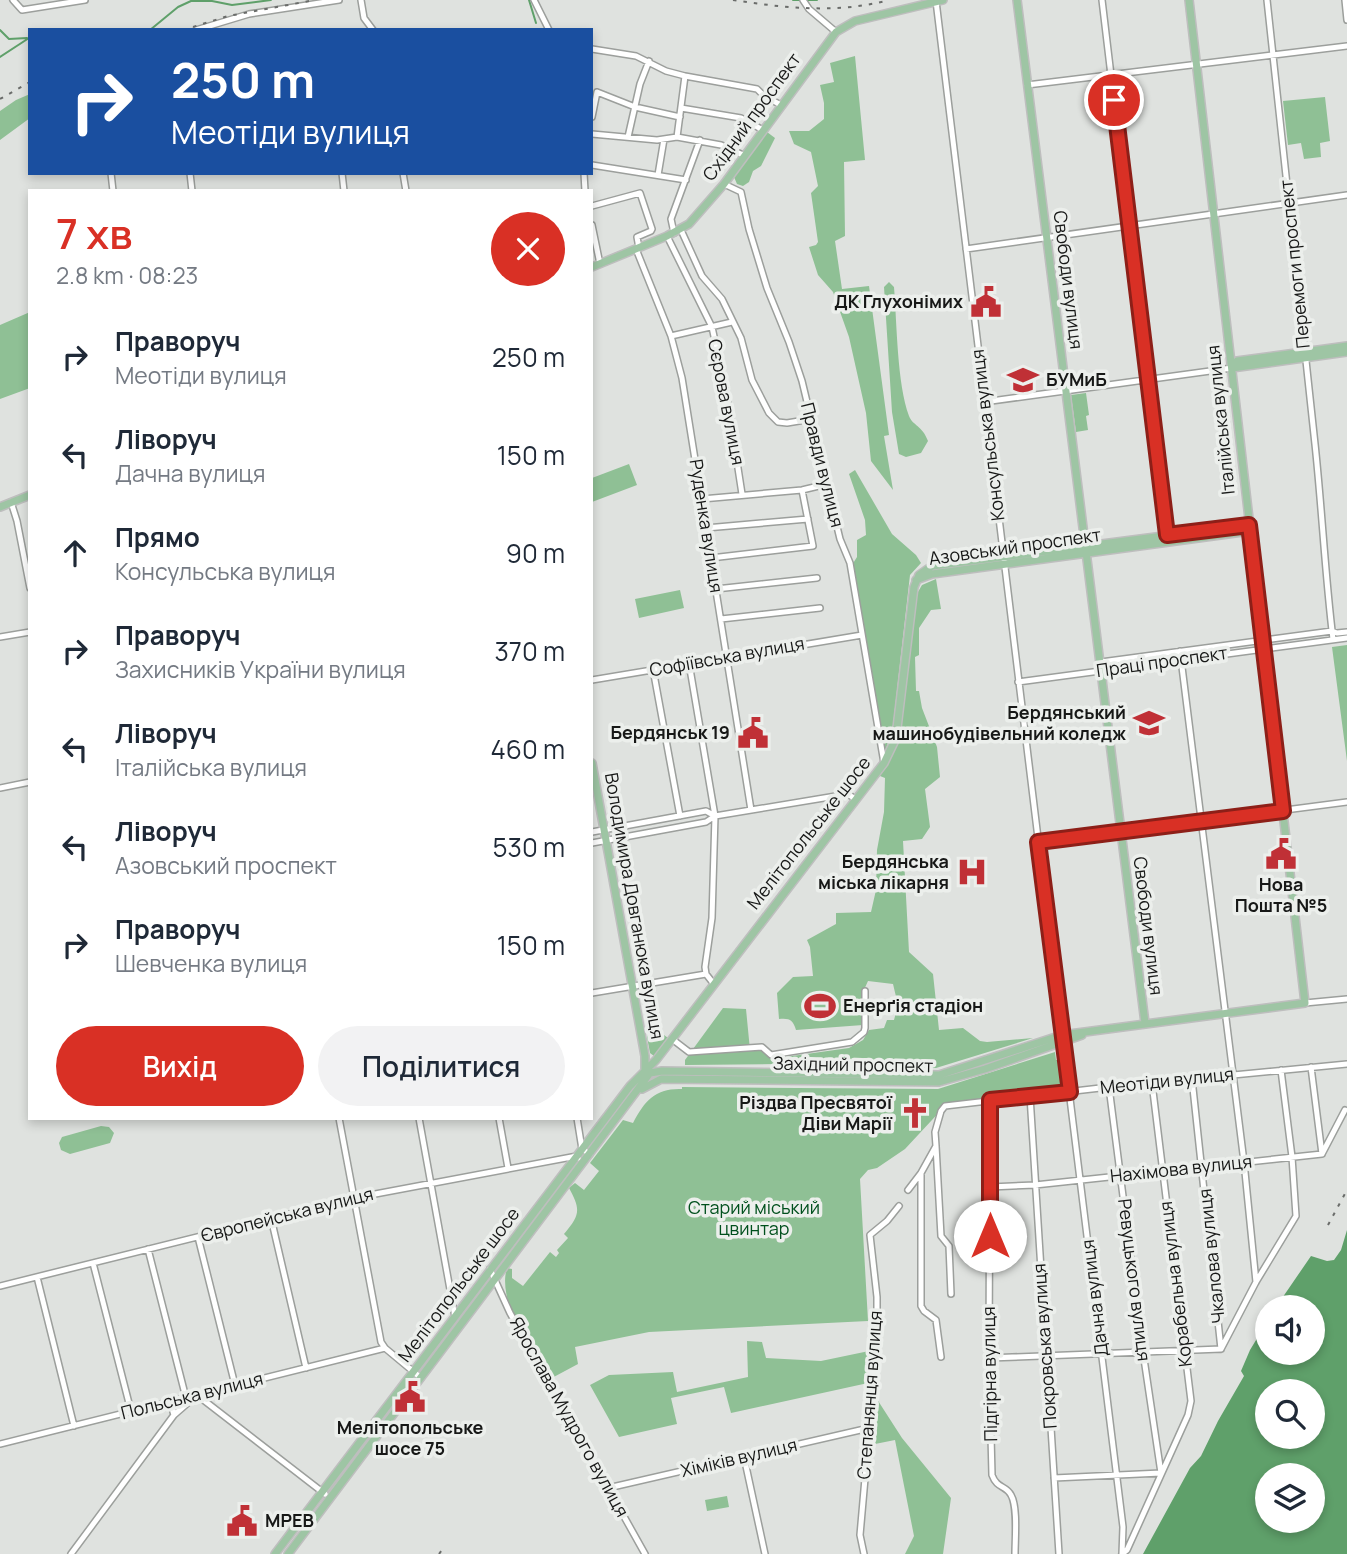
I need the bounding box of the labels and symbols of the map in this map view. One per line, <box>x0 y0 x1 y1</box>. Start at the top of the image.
street label: Східний проспект <box>697 48 806 185</box>
pin <box>1084 70 1144 130</box>
street label: Перемоги проспект <box>1273 179 1315 350</box>
street label: Свободи вулиця <box>1049 209 1089 351</box>
public building icon: ДК Глухонімих <box>969 285 1003 319</box>
place label: ДК Глухонімих <box>834 289 963 313</box>
street label: Сєрова вулиця <box>703 337 751 467</box>
street label: Італійська вулиця <box>1200 344 1240 496</box>
street label: Консульська вулиця <box>965 348 1009 522</box>
school or university icon: БУМиБ <box>1006 363 1040 397</box>
place label: БУМиБ <box>1046 367 1107 391</box>
street label: Правди вулиця <box>796 400 850 530</box>
street label: Руденка вулиця <box>685 457 729 594</box>
street label: Азовський проспект <box>927 522 1103 570</box>
street label: Софіївська вулиця <box>647 631 806 681</box>
street label: Праці проспект <box>1095 640 1229 682</box>
place label: Бердянський машинобудівельний коледж <box>873 700 1126 745</box>
school or university icon: Бердянський машинобудівельний коледж <box>1132 706 1166 740</box>
public building icon: Бердянськ 19 <box>736 716 770 750</box>
place label: Бердянськ 19 <box>611 720 730 744</box>
street label: Мелітопольське шосе <box>741 751 875 914</box>
street label: Володимира Довганюка вулиця <box>600 771 670 1041</box>
public building icon: Нова Пошта №5 <box>1264 837 1298 871</box>
place label: Бердянська міська лікарня <box>818 849 949 894</box>
hospital icon: Бердянська міська лікарня <box>955 855 989 889</box>
street label: Свободи вулиця <box>1129 855 1169 997</box>
place label: Нова Пошта №5 <box>1235 872 1327 917</box>
sports icon: Енерґія стадіон <box>803 989 837 1023</box>
place label: Енерґія стадіон <box>843 993 983 1017</box>
street label: Західний проспект <box>773 1051 933 1077</box>
street label: Меотіди вулиця <box>1099 1061 1235 1099</box>
place label: Різдва Пресвятої Діви Марії <box>739 1090 893 1135</box>
church icon: Різдва Пресвятої Діви Марії <box>898 1096 932 1130</box>
street label: Нахімова вулиця <box>1109 1149 1253 1187</box>
street label: Європейська вулиця <box>198 1181 376 1247</box>
street label: Чкалова вулиця <box>1192 1188 1230 1325</box>
park label: Старий міський цвинтар <box>688 1195 820 1240</box>
street label: Ревуцького вулиця <box>1113 1197 1157 1362</box>
position arrow <box>953 1199 1027 1273</box>
street label: Корабельна вулиця <box>1153 1200 1197 1368</box>
street label: Мелітопольське шосе <box>392 1202 524 1367</box>
street label: Дачна вулиця <box>1075 1238 1113 1358</box>
street label: Покровська вулиця <box>1026 1263 1062 1429</box>
street label: Підгірна вулиця <box>976 1306 1002 1442</box>
street label: Степанянця вулиця <box>851 1310 887 1480</box>
street label: Ярослава Мудрого вулиця <box>505 1312 635 1521</box>
street label: Польська вулиця <box>118 1366 265 1424</box>
public building icon: Мелітопольське шосе 75 <box>393 1380 427 1414</box>
place label: Мелітопольське шосе 75 <box>337 1415 483 1460</box>
street label: Хіміків вулиця <box>678 1432 799 1482</box>
public building icon: МРЕВ <box>225 1504 259 1538</box>
place label: МРЕВ <box>265 1508 314 1532</box>

